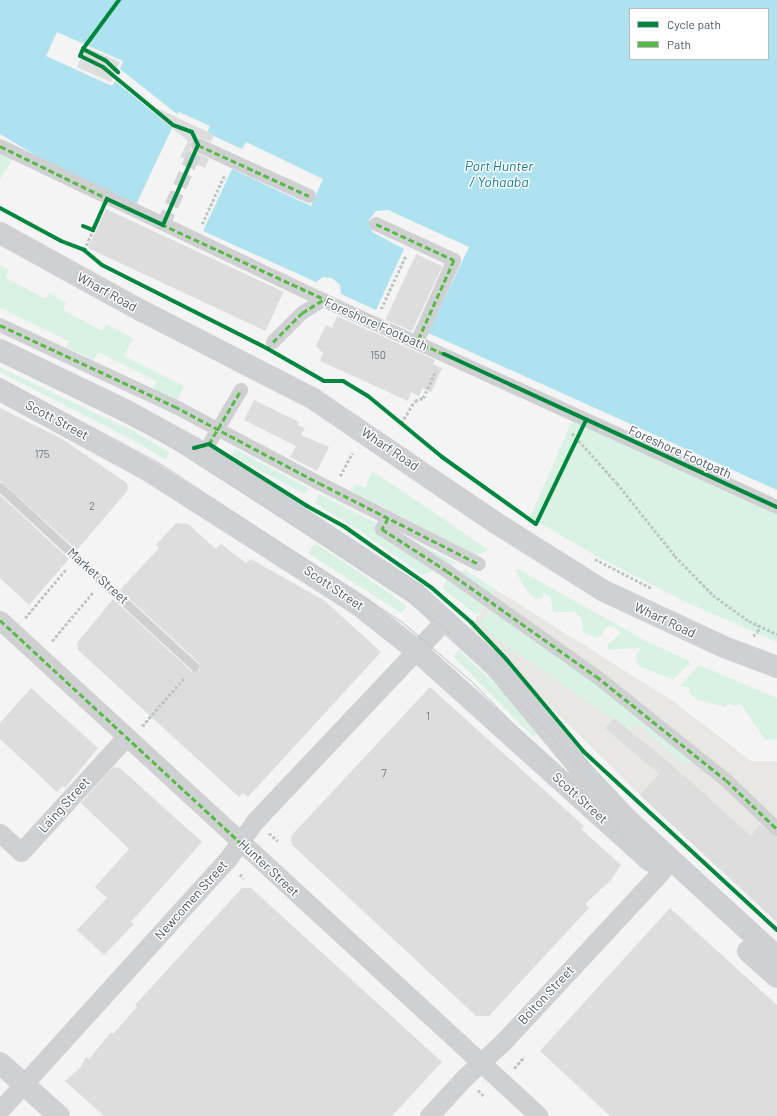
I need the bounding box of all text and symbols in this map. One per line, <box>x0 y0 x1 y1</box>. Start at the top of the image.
legend <box>629 8 769 60</box>
text: Cycle path <box>667 17 721 31</box>
text: Path <box>667 37 691 51</box>
water label: Port Hunter / Yohaaba <box>465 158 533 190</box>
street label: Wharf Road <box>74 269 140 315</box>
street label: Foreshore Footpath <box>322 294 430 354</box>
house number: 150 <box>370 348 386 362</box>
street label: Scott Street <box>23 397 91 443</box>
street label: Foreshore Footpath <box>626 422 734 482</box>
street label: Wharf Road <box>358 424 422 474</box>
house number: 175 <box>35 447 49 461</box>
house number: 2 <box>89 499 95 513</box>
street label: Market Street <box>64 545 132 607</box>
street label: Scott Street <box>301 562 367 614</box>
street label: Wharf Road <box>632 599 698 641</box>
house number: 1 <box>426 709 430 723</box>
house number: 7 <box>381 766 387 780</box>
street label: Scott Street <box>549 769 611 827</box>
street label: Laing Street <box>35 774 93 836</box>
street label: Hunter Street <box>236 836 302 900</box>
street label: Newcomen Street <box>151 857 231 943</box>
street label: Bolton Street <box>515 962 577 1028</box>

